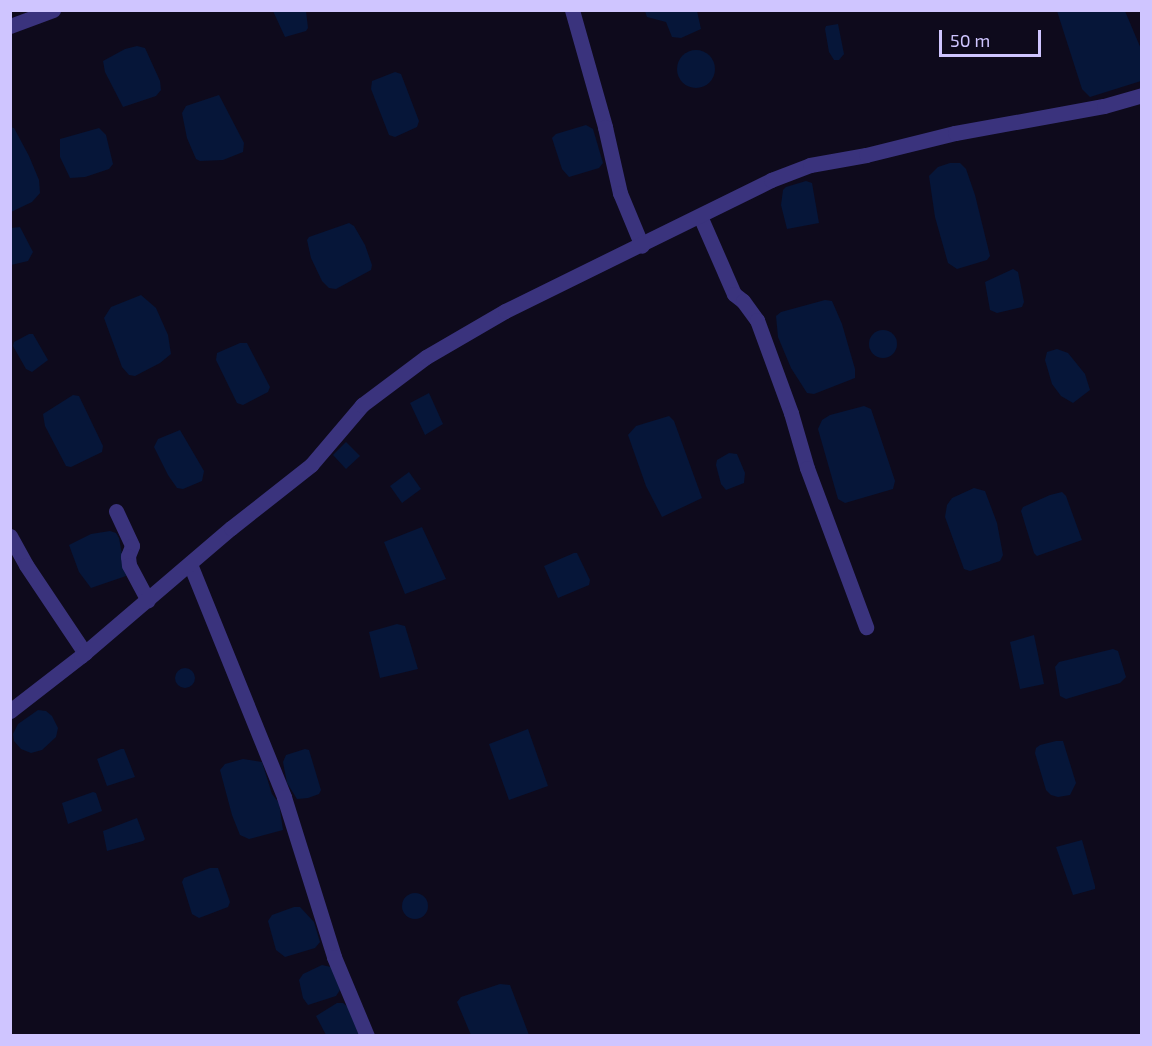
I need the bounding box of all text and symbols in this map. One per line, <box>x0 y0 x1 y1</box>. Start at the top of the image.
scale bar <box>942 18 1044 56</box>
text: 50 m <box>950 29 990 51</box>

